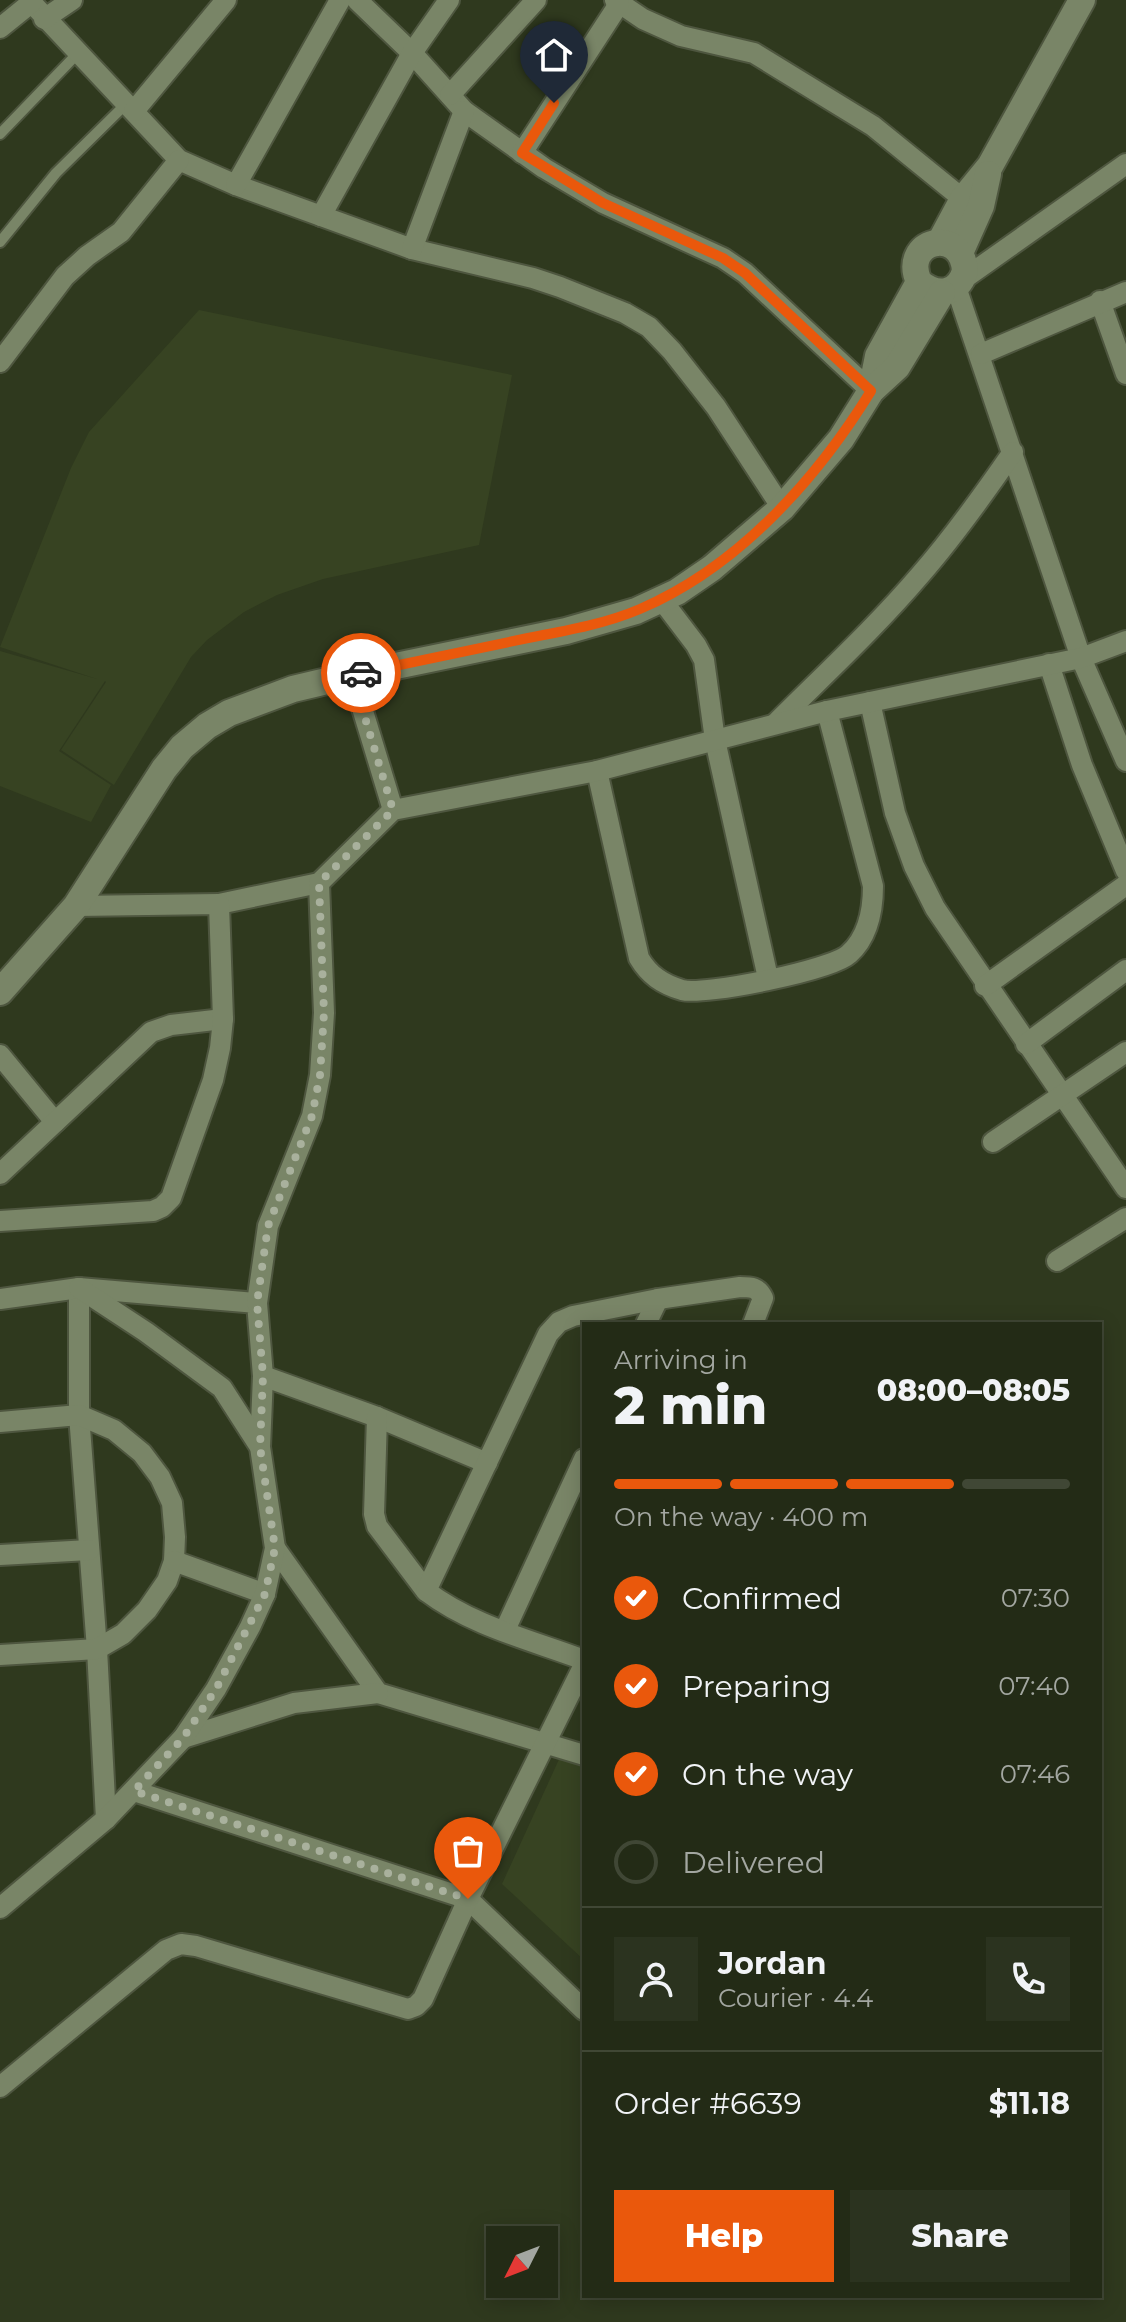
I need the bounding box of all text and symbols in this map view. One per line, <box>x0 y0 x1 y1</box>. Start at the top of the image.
pin <box>520 21 588 103</box>
icon: home <box>532 33 576 77</box>
courier <box>321 633 401 713</box>
icon: car <box>339 651 383 695</box>
text: Arriving in <box>614 1344 748 1376</box>
text: 08:00–08:05 <box>877 1372 1070 1409</box>
text: 2 min <box>614 1374 767 1437</box>
text: On the way · 400 m <box>614 1501 868 1533</box>
icon: check <box>614 1576 658 1620</box>
text: Confirmed <box>682 1580 842 1617</box>
text: 07:30 <box>1001 1582 1070 1614</box>
icon: check <box>614 1664 658 1708</box>
text: Preparing <box>682 1668 831 1705</box>
text: 07:40 <box>998 1670 1070 1702</box>
icon: check <box>614 1752 658 1796</box>
text: On the way <box>682 1756 853 1793</box>
text: 07:46 <box>1000 1758 1070 1790</box>
pin <box>434 1817 502 1899</box>
icon: bag <box>446 1829 490 1873</box>
text: Delivered <box>682 1844 825 1881</box>
button: person <box>614 1937 698 2021</box>
button: phone <box>986 1937 1070 2021</box>
text: Jordan <box>718 1945 827 1982</box>
text: Courier · 4.4 <box>718 1982 873 2014</box>
text: Order #6639 <box>614 2085 802 2122</box>
text: $11.18 <box>989 2085 1070 2122</box>
button: Help <box>614 2190 834 2282</box>
button: Share <box>850 2190 1070 2282</box>
north arrow <box>486 2226 558 2298</box>
map controls <box>486 2226 558 2298</box>

